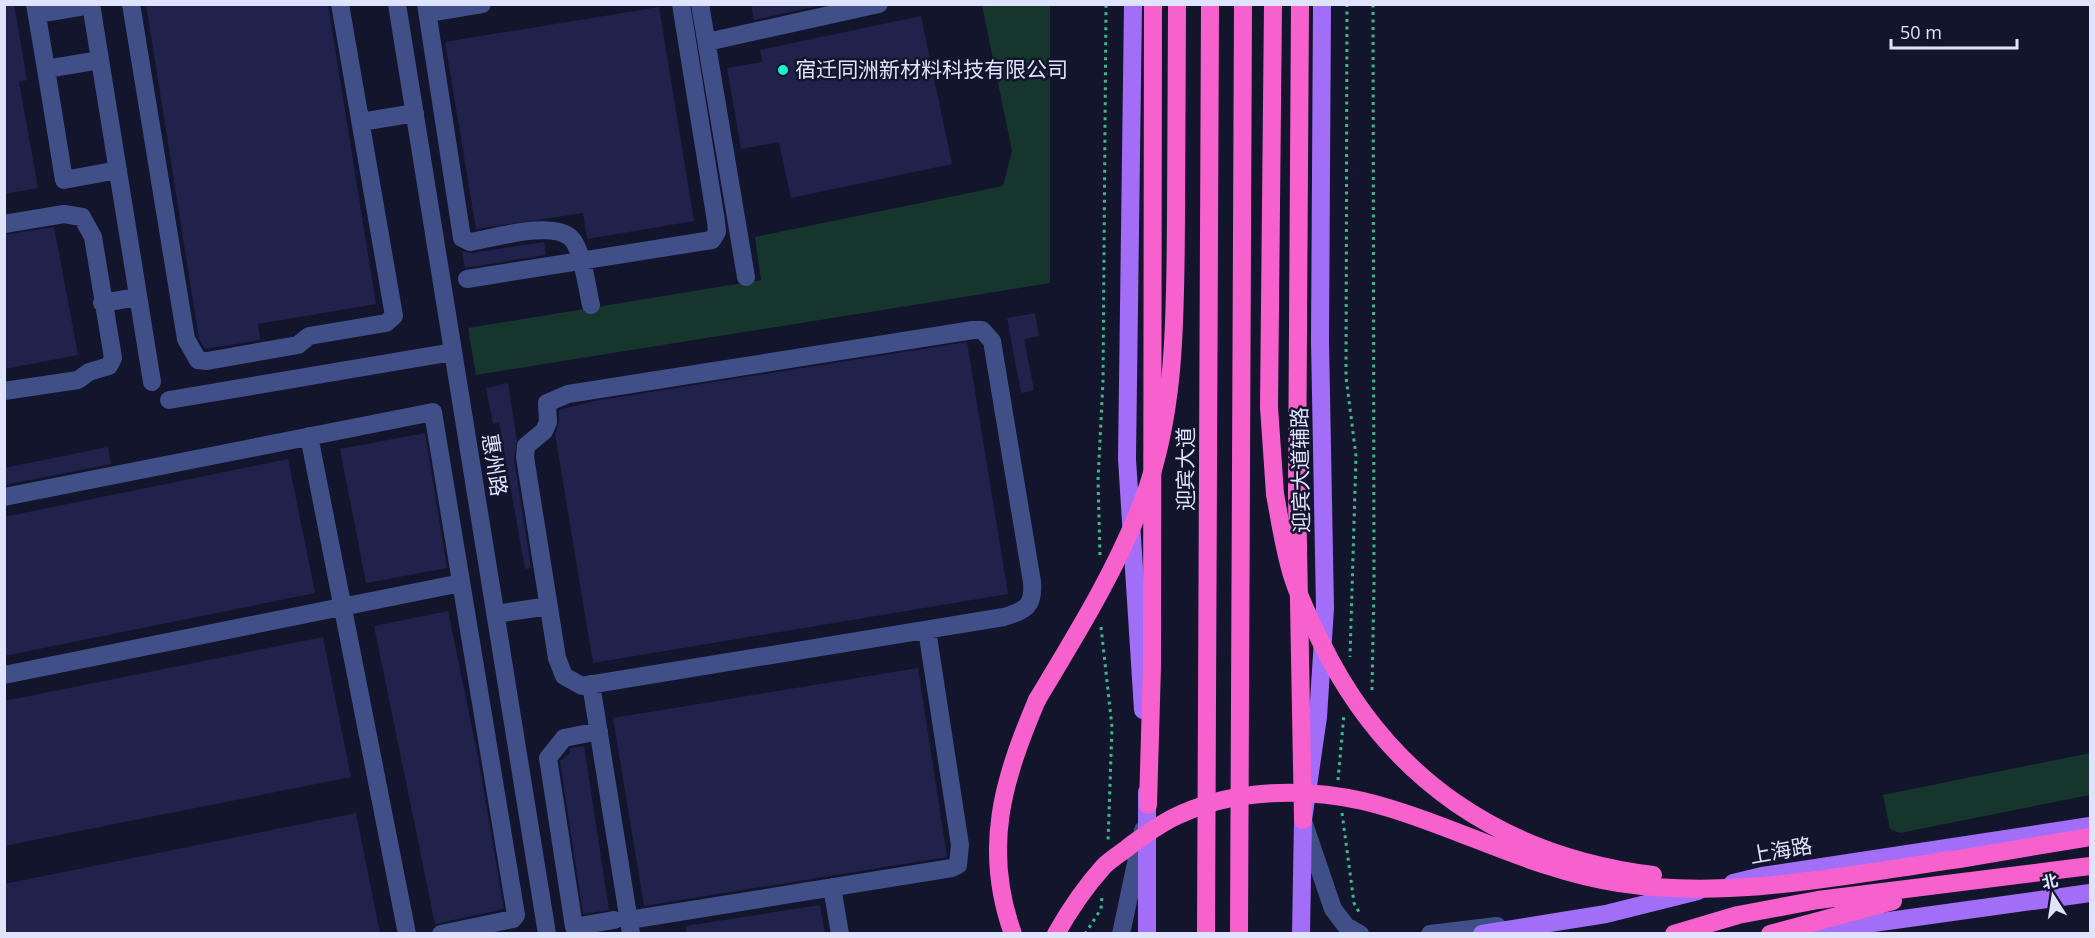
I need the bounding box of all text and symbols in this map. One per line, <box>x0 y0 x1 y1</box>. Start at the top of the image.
scale bar <box>1891 12 2017 50</box>
text: 50 m <box>1900 20 1942 44</box>
place label: 宿迁同洲新材料科技有限公司 <box>795 55 1068 83</box>
marker: 宿迁同洲新材料科技有限公司 <box>776 63 790 77</box>
street label: 迎宾大道辅路 <box>1285 407 1315 533</box>
street label: 迎宾大道 <box>1171 427 1199 511</box>
street label: 惠州路 <box>476 432 514 498</box>
street label: 上海路 <box>1747 831 1814 869</box>
north arrow <box>2023 866 2083 926</box>
text: 北 <box>2040 869 2060 894</box>

